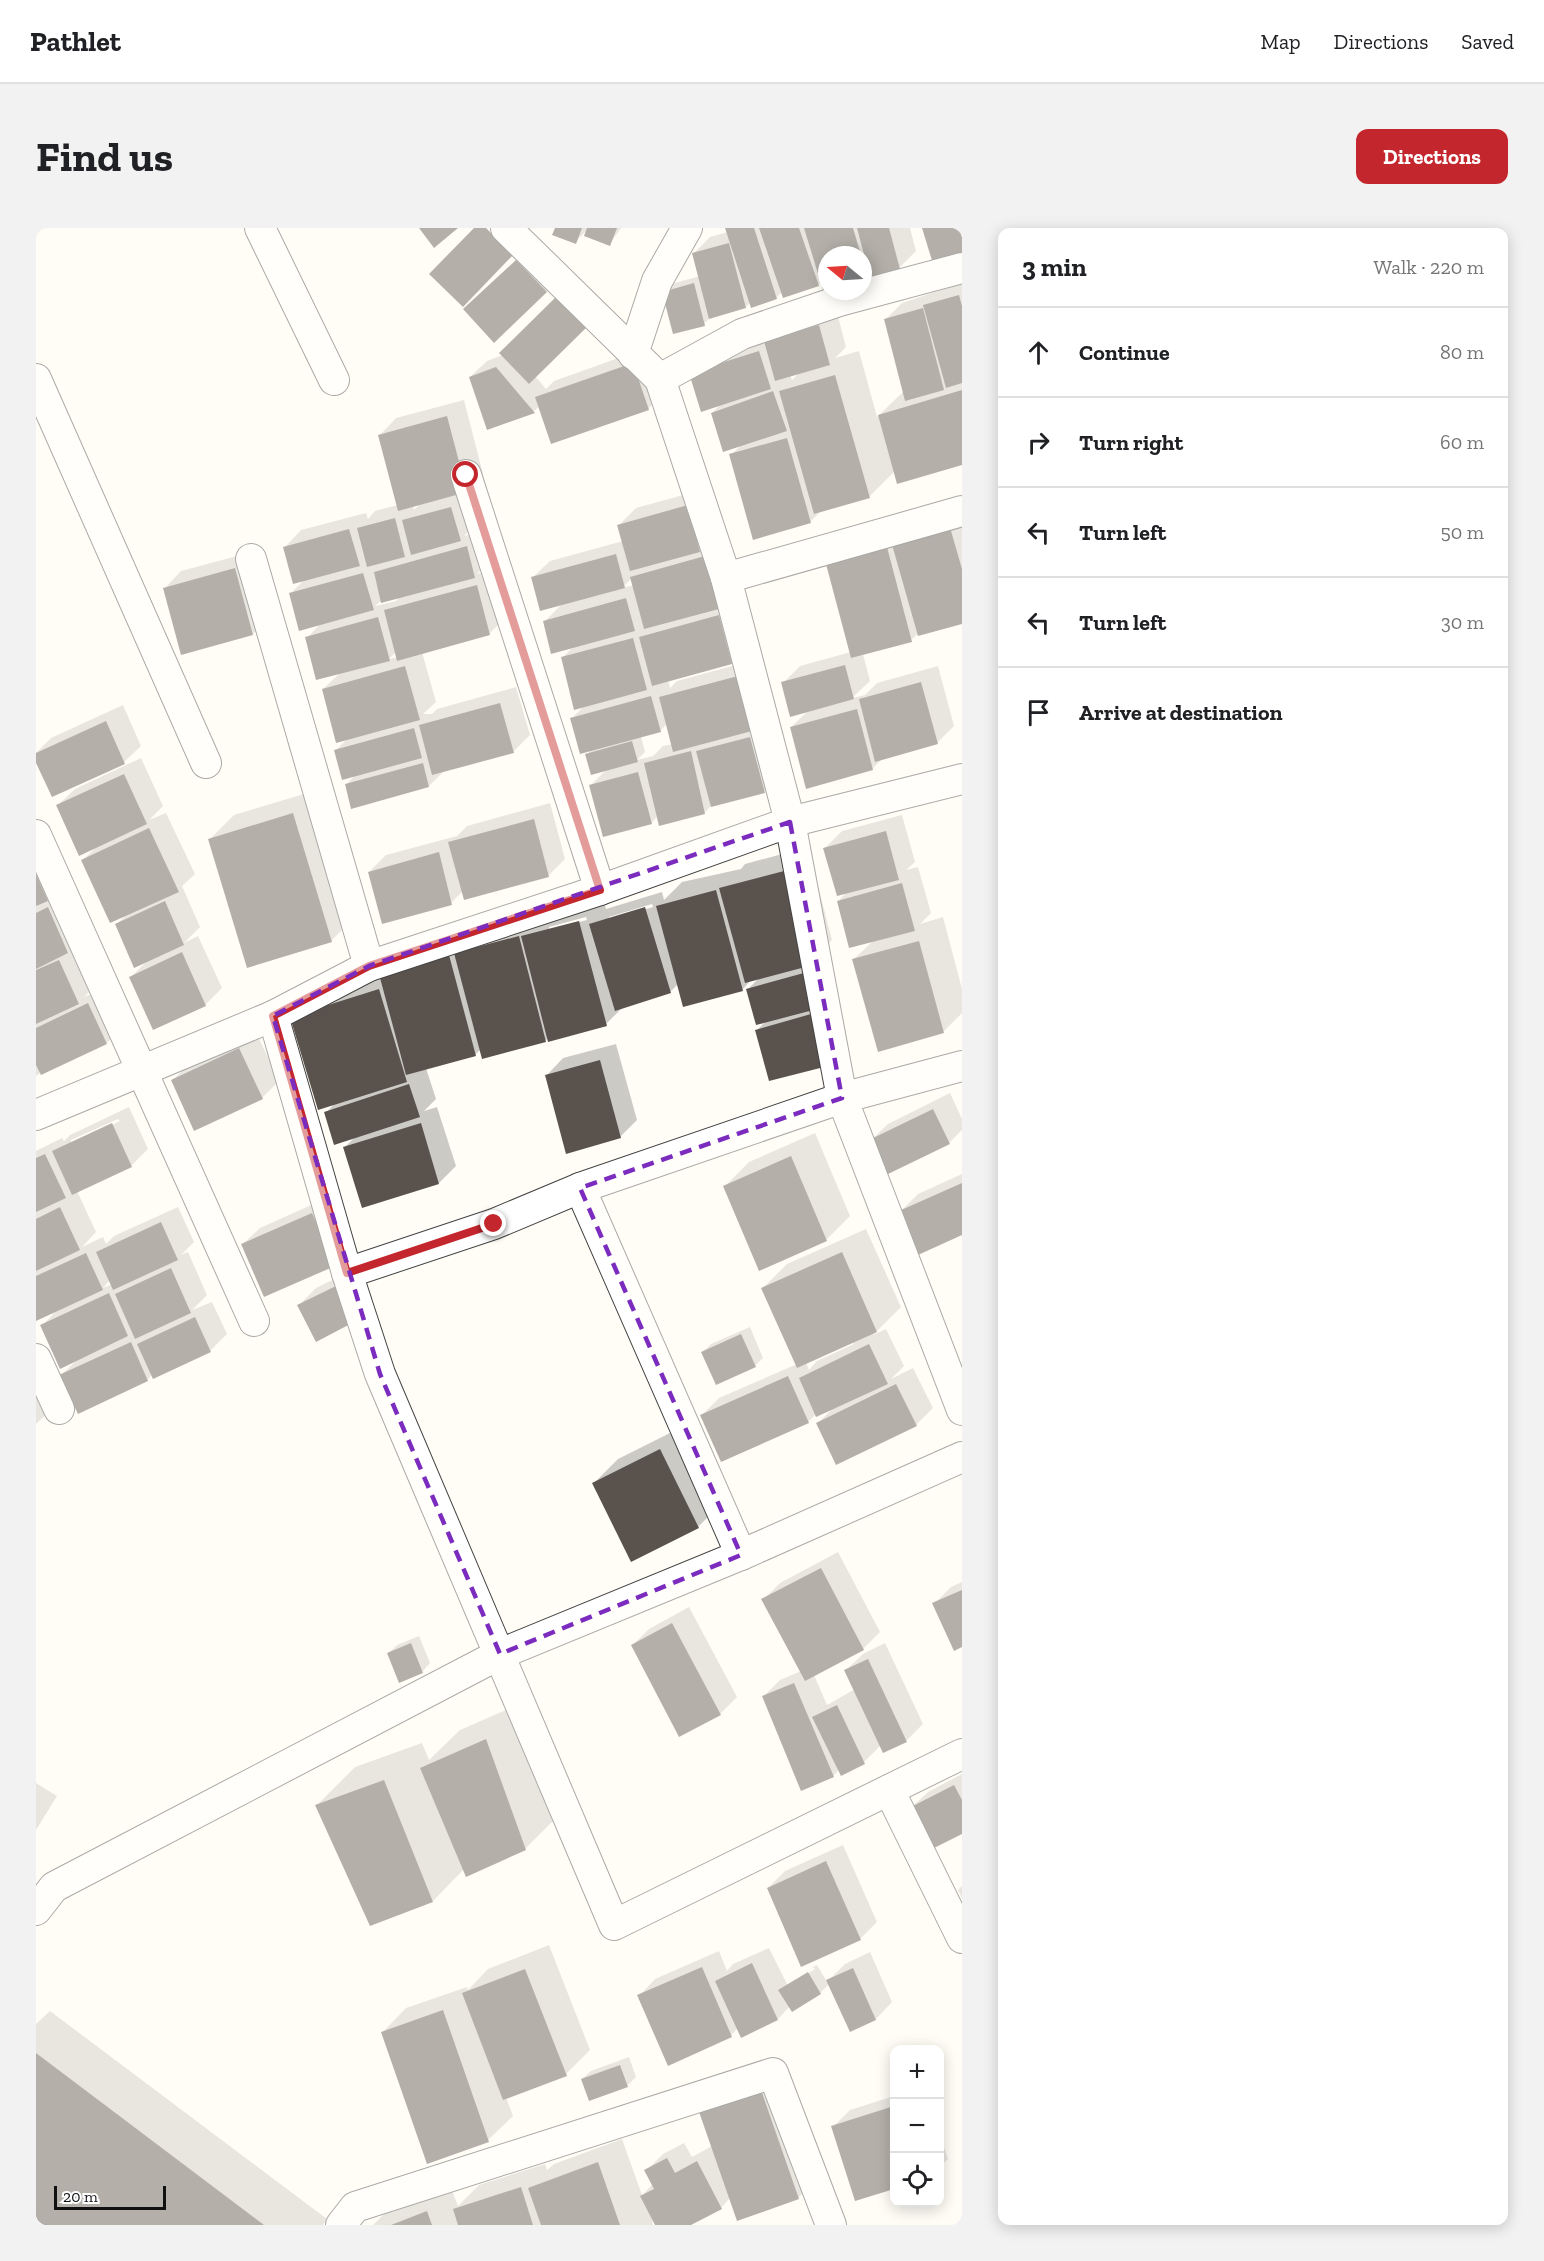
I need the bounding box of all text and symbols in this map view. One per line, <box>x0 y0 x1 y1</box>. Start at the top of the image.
text: Pathlet <box>30 25 121 58</box>
text: Map <box>1261 29 1301 54</box>
text: Directions <box>1334 29 1428 54</box>
text: Saved <box>1461 29 1514 54</box>
button: Directions <box>1356 129 1508 184</box>
text: Find us <box>36 131 173 182</box>
north arrow <box>818 246 872 300</box>
text: 3 min <box>1022 251 1087 283</box>
text: Walk · 220 m <box>1373 255 1484 279</box>
icon: ahead <box>1022 336 1055 369</box>
text: Continue <box>1079 339 1170 366</box>
text: 80 m <box>1440 340 1484 364</box>
icon: right <box>1022 426 1055 459</box>
text: Turn right <box>1079 429 1183 456</box>
text: 60 m <box>1440 430 1484 454</box>
route start <box>452 461 478 487</box>
icon: left <box>1022 516 1055 549</box>
text: Turn left <box>1079 519 1166 546</box>
text: 50 m <box>1440 520 1484 544</box>
icon: left <box>1022 606 1055 639</box>
text: Turn left <box>1079 609 1166 636</box>
text: 30 m <box>1441 610 1484 634</box>
icon: arrive <box>1022 696 1055 729</box>
text: Arrive at destination <box>1079 699 1282 726</box>
route end <box>480 1210 506 1236</box>
map controls <box>890 2045 944 2207</box>
button: + <box>890 2045 944 2099</box>
button: − <box>890 2099 944 2153</box>
button: locate <box>890 2153 944 2207</box>
scale bar <box>54 2183 166 2210</box>
text: 20 m <box>63 2187 98 2206</box>

